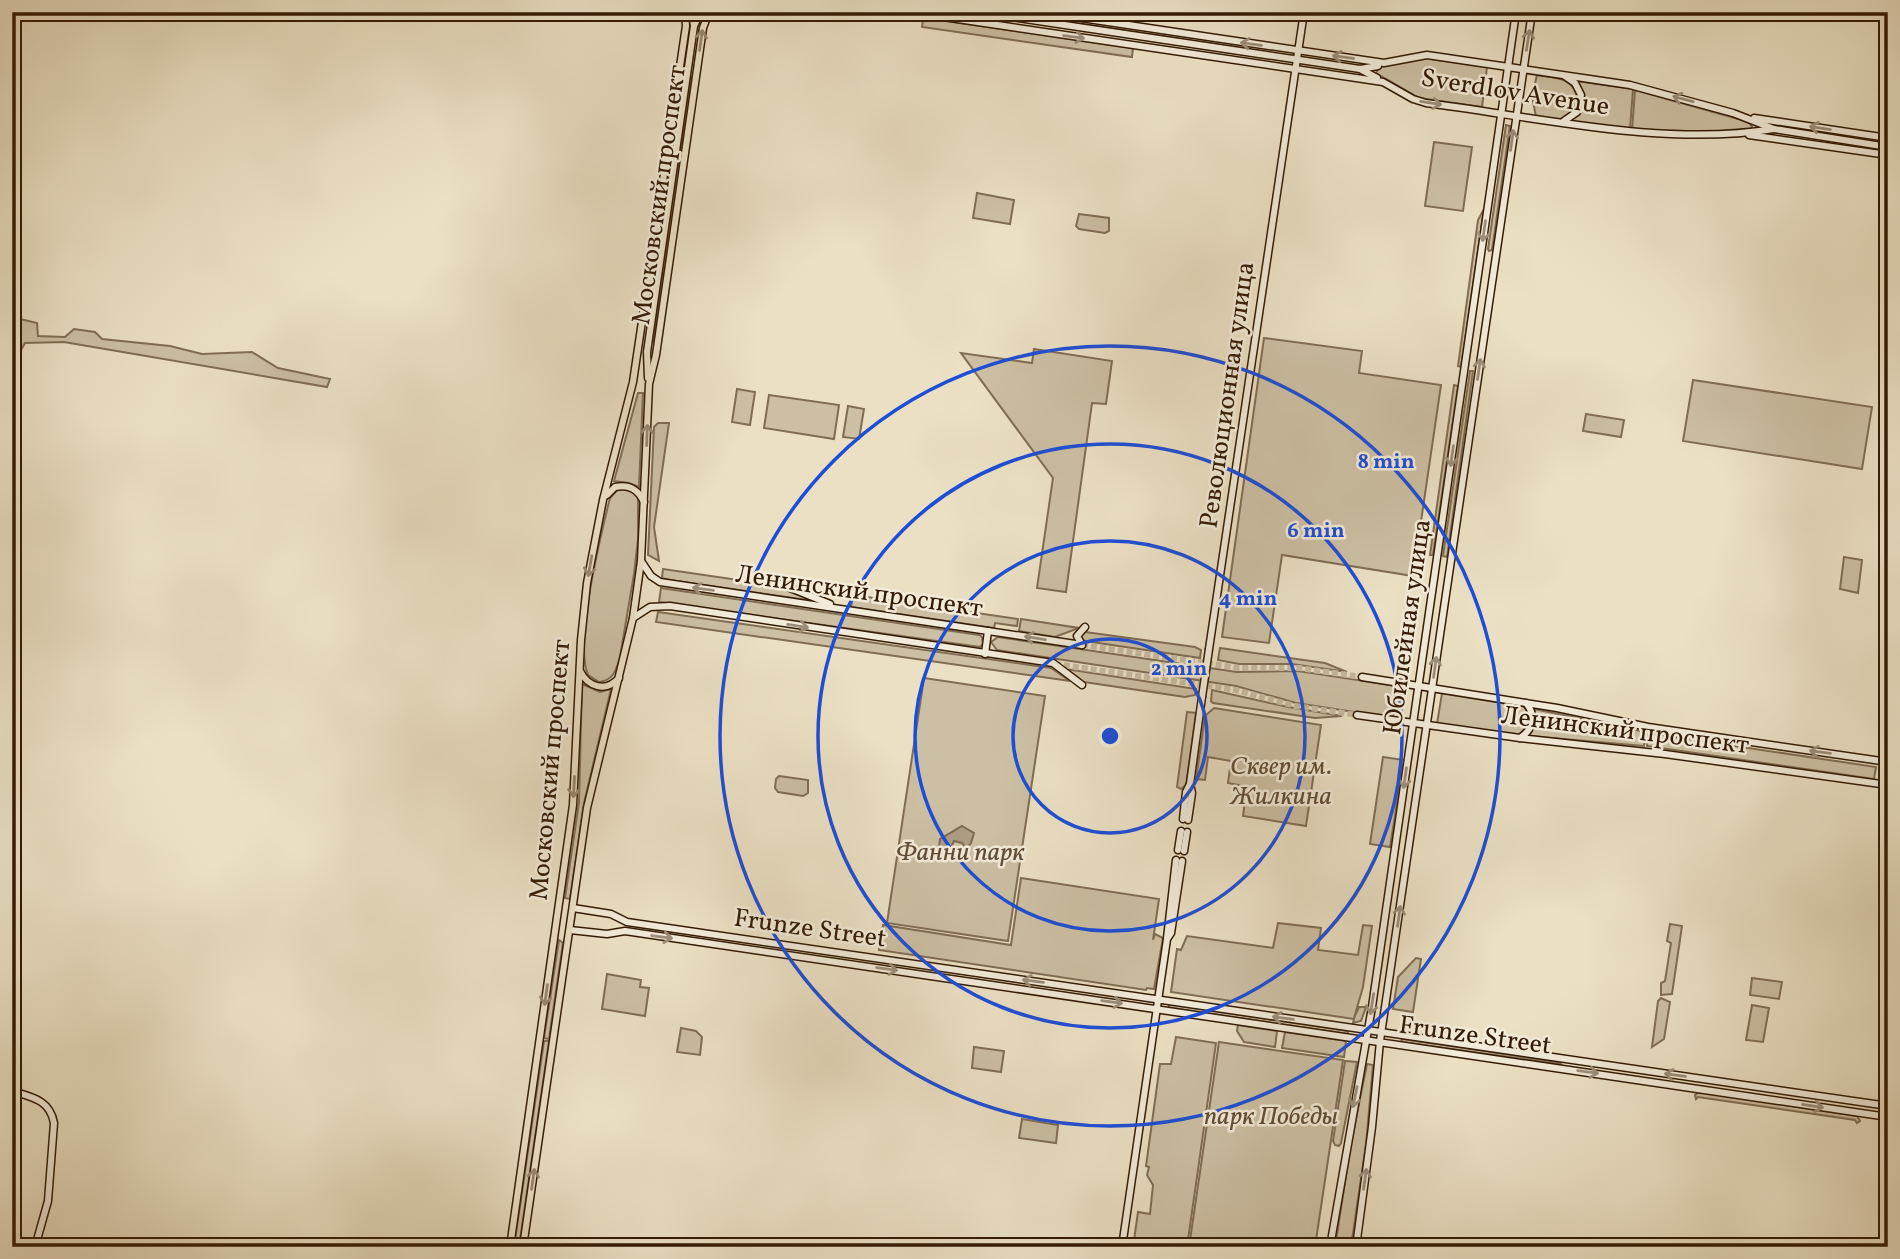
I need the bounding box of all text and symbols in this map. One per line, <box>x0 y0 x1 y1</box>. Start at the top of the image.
one-way arrow <box>695 30 708 52</box>
one-way arrow <box>1063 30 1085 43</box>
one-way arrow <box>1521 30 1534 52</box>
one-way arrow <box>1240 37 1263 50</box>
one-way arrow <box>1332 50 1355 63</box>
street label: Sverdlov Avenue <box>1418 60 1612 126</box>
street label: Московский проспект <box>624 63 696 327</box>
one-way arrow <box>1672 92 1694 105</box>
one-way arrow <box>1419 97 1442 110</box>
one-way arrow <box>1809 121 1832 134</box>
one-way arrow <box>1506 129 1519 152</box>
one-way arrow <box>1477 219 1490 242</box>
street label: Революционная улица <box>1191 260 1265 530</box>
one-way arrow <box>1473 358 1486 381</box>
one-way arrow <box>641 424 654 447</box>
one-way arrow <box>1445 444 1458 467</box>
text: 8 min <box>1357 448 1415 477</box>
text: 6 min <box>1287 517 1345 546</box>
street label: Юбилейная улица <box>1375 517 1441 737</box>
one-way arrow <box>582 554 596 577</box>
street label: Ленинский проспект <box>733 557 985 627</box>
one-way arrow <box>692 582 715 595</box>
text: 4 min <box>1219 585 1277 614</box>
one-way arrow <box>786 619 808 632</box>
one-way arrow <box>1024 631 1047 644</box>
street label: Московский проспект <box>522 638 580 902</box>
text: 2 min <box>1151 655 1207 684</box>
one-way arrow <box>1429 656 1442 679</box>
street label: Ленинский проспект <box>1499 698 1751 764</box>
centre of rings <box>1098 724 1122 748</box>
one-way arrow <box>1809 745 1832 758</box>
park label: Сквер им. Жилкина <box>1229 749 1332 815</box>
one-way arrow <box>1398 767 1411 789</box>
one-way arrow <box>567 775 580 798</box>
park label: Фанни парк <box>896 835 1025 871</box>
street label: Frunze Street <box>731 900 889 958</box>
one-way arrow <box>1393 905 1406 928</box>
one-way arrow <box>650 930 672 943</box>
one-way arrow <box>875 963 898 976</box>
one-way arrow <box>1022 974 1045 987</box>
one-way arrow <box>539 983 552 1006</box>
one-way arrow <box>1365 992 1378 1014</box>
one-way arrow <box>1100 996 1123 1009</box>
street label: Frunze Street <box>1396 1007 1554 1065</box>
one-way arrow <box>1272 1011 1294 1024</box>
one-way arrow <box>1576 1066 1599 1079</box>
one-way arrow <box>1664 1069 1687 1082</box>
one-way arrow <box>1348 1085 1362 1108</box>
park label: парк Победы <box>1204 1099 1338 1135</box>
one-way arrow <box>1801 1099 1824 1112</box>
one-way arrow <box>527 1168 540 1191</box>
one-way arrow <box>1359 1168 1372 1191</box>

